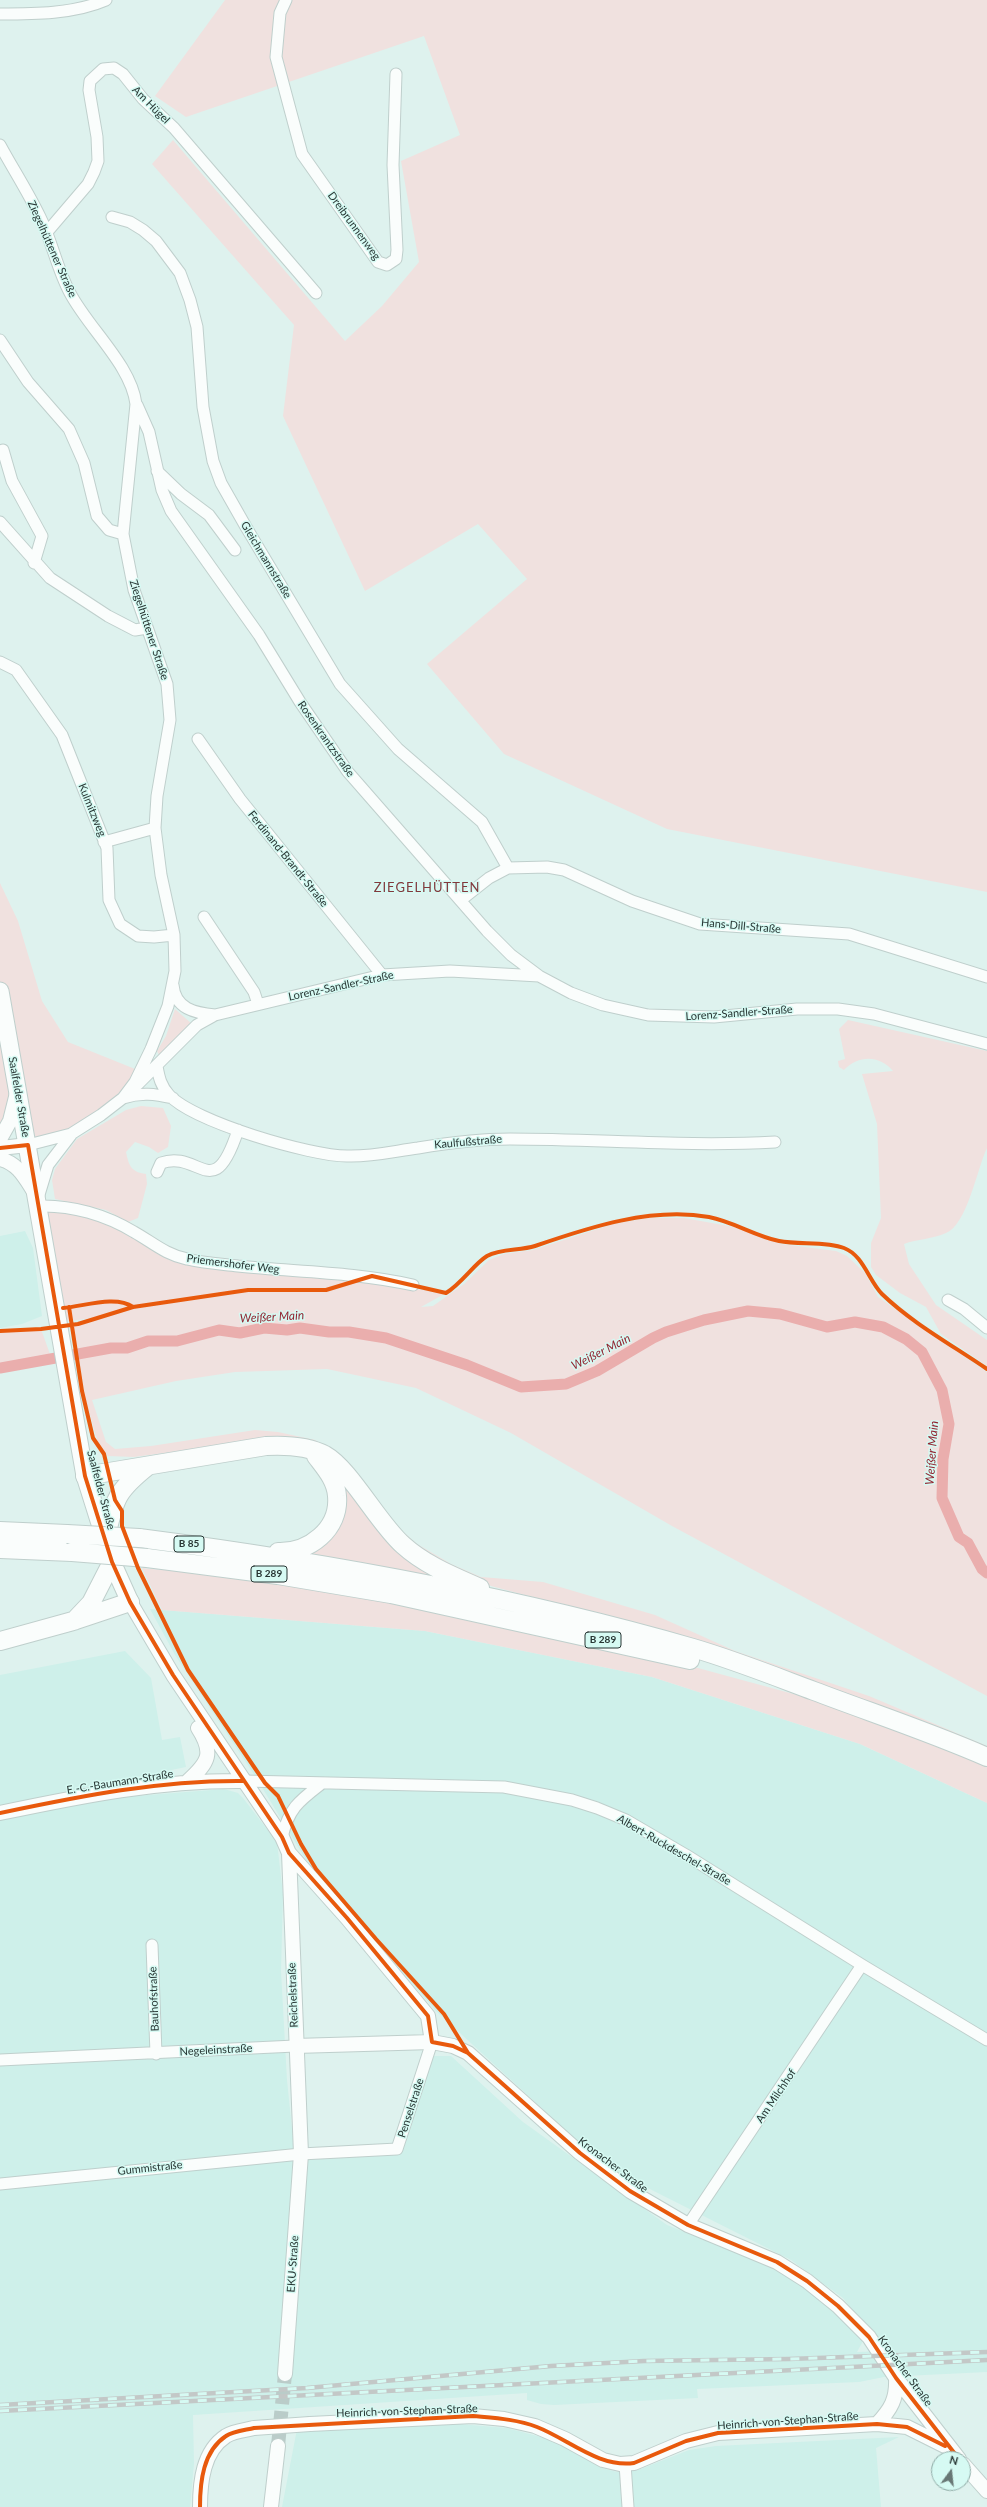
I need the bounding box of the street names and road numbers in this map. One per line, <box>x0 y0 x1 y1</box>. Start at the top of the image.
street label: Am Hügel <box>129 83 173 127</box>
street label: Dreibrunnenweg <box>325 189 383 263</box>
street label: Ziegelhüttener Straße <box>25 199 79 299</box>
street label: Gleichmannstraße <box>238 519 294 601</box>
street label: Ziegelhüttener Straße <box>127 578 171 682</box>
street label: Rosenkrantzstraße <box>295 698 357 780</box>
street label: Kulmitzweg <box>75 781 109 839</box>
street label: Ferdinand-Brandt-Straße <box>245 808 331 910</box>
street label: Hans-Dill-Straße <box>701 916 781 936</box>
street label: Lorenz-Sandler-Straße <box>287 968 395 1004</box>
street label: Lorenz-Sandler-Straße <box>685 1003 793 1023</box>
street label: Saalfelder Straße <box>5 1056 33 1138</box>
street label: Kaulfußstraße <box>434 1132 502 1152</box>
street label: Priemershofer Weg <box>186 1252 280 1276</box>
street label: Saalfelder Straße <box>84 1449 118 1531</box>
road number: B 85 <box>174 1536 204 1552</box>
road number: B 289 <box>251 1566 287 1582</box>
road number: B 289 <box>585 1632 621 1648</box>
street label: E.-C.-Baumann-Straße <box>66 1767 174 1797</box>
street label: Albert-Ruckdeschel-Straße <box>615 1812 733 1888</box>
street label: Reichelstraße <box>285 1962 301 2028</box>
street label: Bauhofstraße <box>146 1966 162 2032</box>
street label: Negeleinstraße <box>179 2042 253 2058</box>
street label: Am Milchhof <box>753 2067 799 2125</box>
street label: Penselstraße <box>395 2077 427 2139</box>
street label: Kronacher Straße <box>575 2134 651 2196</box>
street label: Gummistraße <box>117 2158 183 2178</box>
street label: EKU-Straße <box>284 2235 302 2293</box>
street label: Kronacher Straße <box>875 2333 935 2409</box>
street label: Heinrich-von-Stephan-Straße <box>336 2402 478 2420</box>
street label: Heinrich-von-Stephan-Straße <box>717 2409 859 2433</box>

